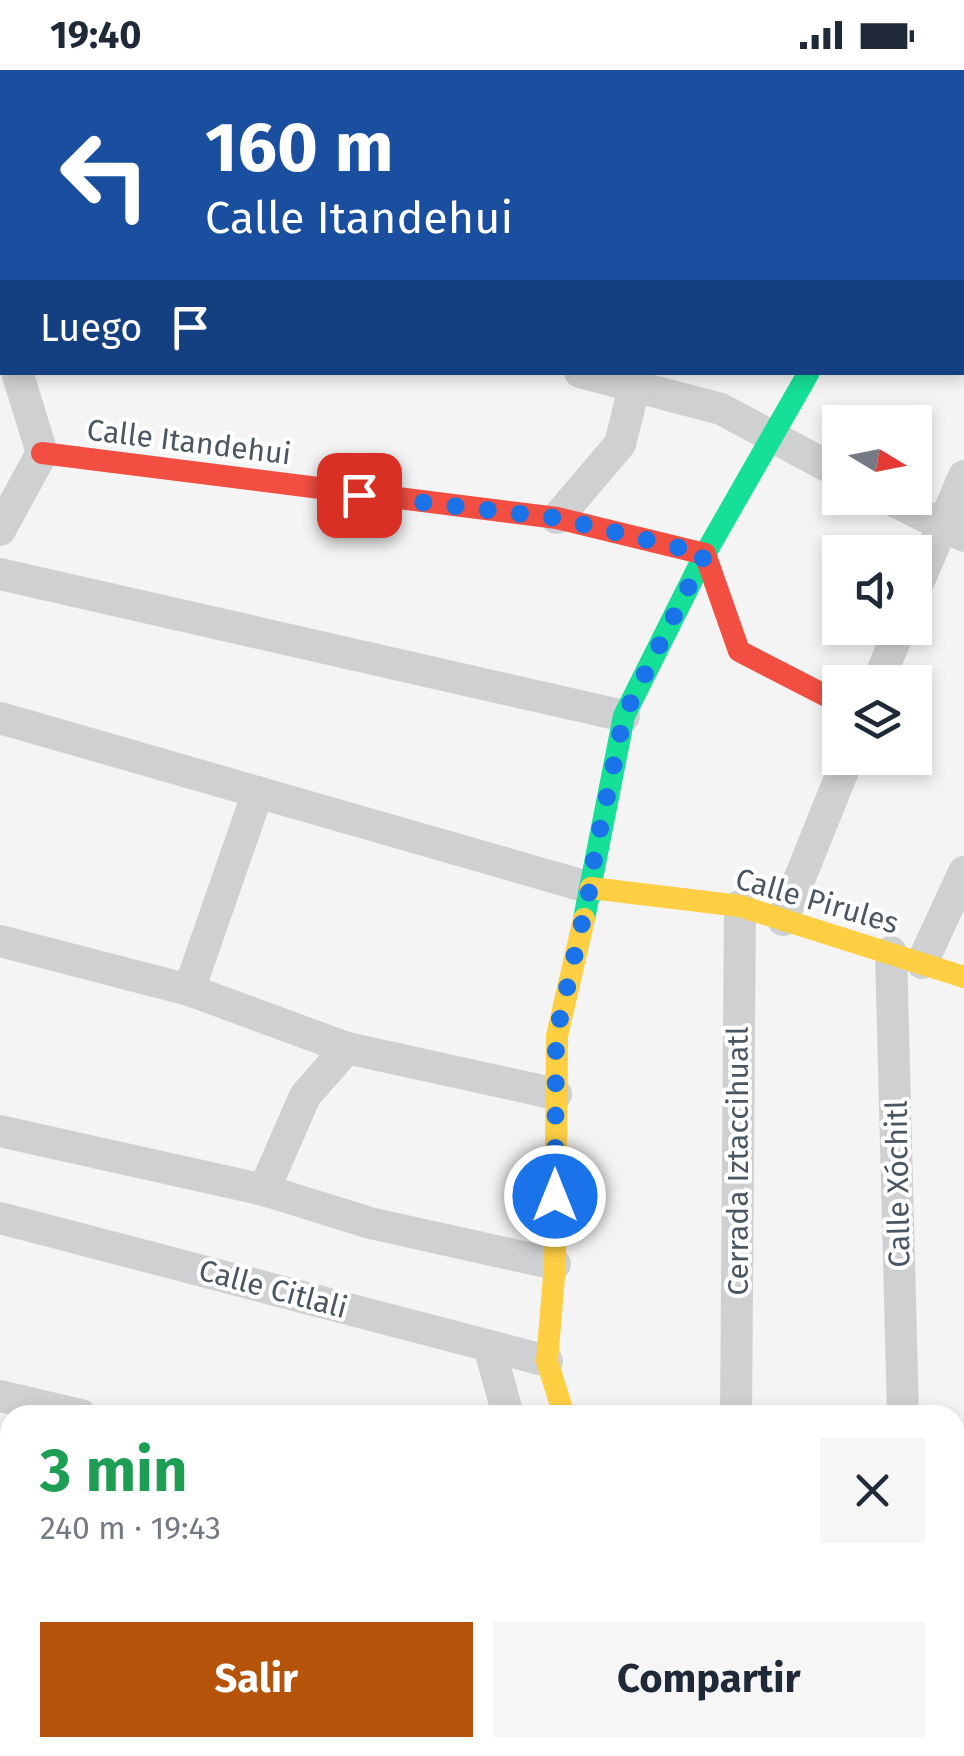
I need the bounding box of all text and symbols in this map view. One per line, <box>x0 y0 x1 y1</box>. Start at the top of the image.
text: 19:40 <box>50 12 142 58</box>
text: 160 m <box>205 106 394 190</box>
icon: left <box>40 110 170 240</box>
text: Calle Itandehui <box>205 191 513 245</box>
icon: arrive <box>163 300 218 355</box>
text: Luego <box>40 305 143 351</box>
north arrow <box>822 405 932 515</box>
map controls <box>822 405 932 775</box>
street label: Calle Itandehui <box>85 412 293 472</box>
pin <box>317 453 402 538</box>
icon: arrive <box>332 468 387 523</box>
button: sound <box>822 535 932 645</box>
button: layers <box>822 665 932 775</box>
street label: Calle Pirules <box>731 861 903 941</box>
street label: Cerrada Iztaccihuatl <box>720 1026 756 1296</box>
street label: Calle Xóchitl <box>879 1100 917 1268</box>
position arrow <box>503 1144 607 1248</box>
street label: Calle Citlali <box>195 1252 351 1326</box>
text: 3 min <box>40 1435 188 1507</box>
button: close <box>820 1438 925 1543</box>
text: 240 m · 19:43 <box>40 1509 221 1547</box>
button: Salir <box>40 1622 473 1737</box>
button: Compartir <box>493 1622 925 1737</box>

